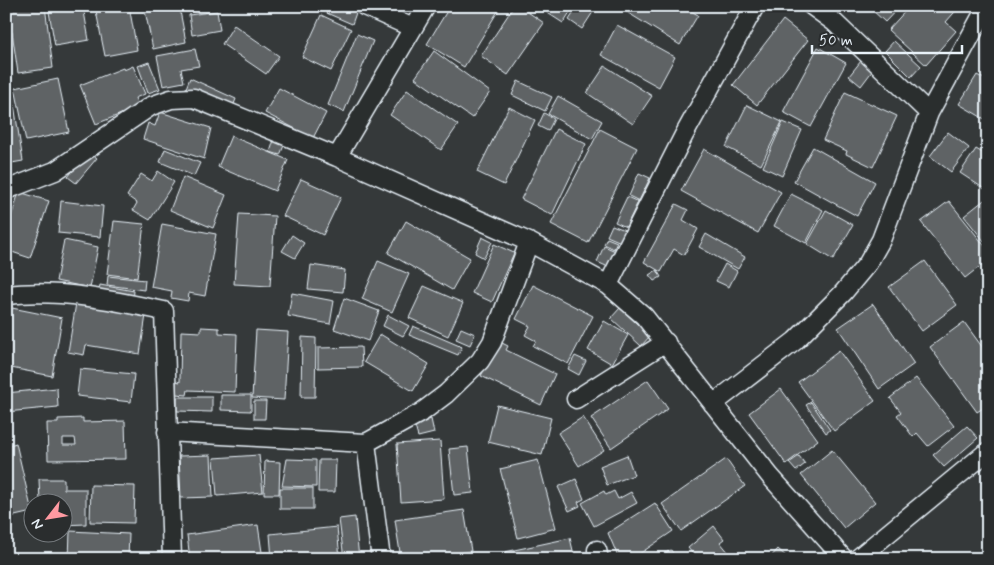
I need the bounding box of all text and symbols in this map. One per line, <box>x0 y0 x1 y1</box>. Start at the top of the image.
scale bar <box>812 22 962 54</box>
text: 50 m <box>819 31 853 51</box>
north arrow <box>22 492 72 542</box>
text: N <box>28 516 48 533</box>

